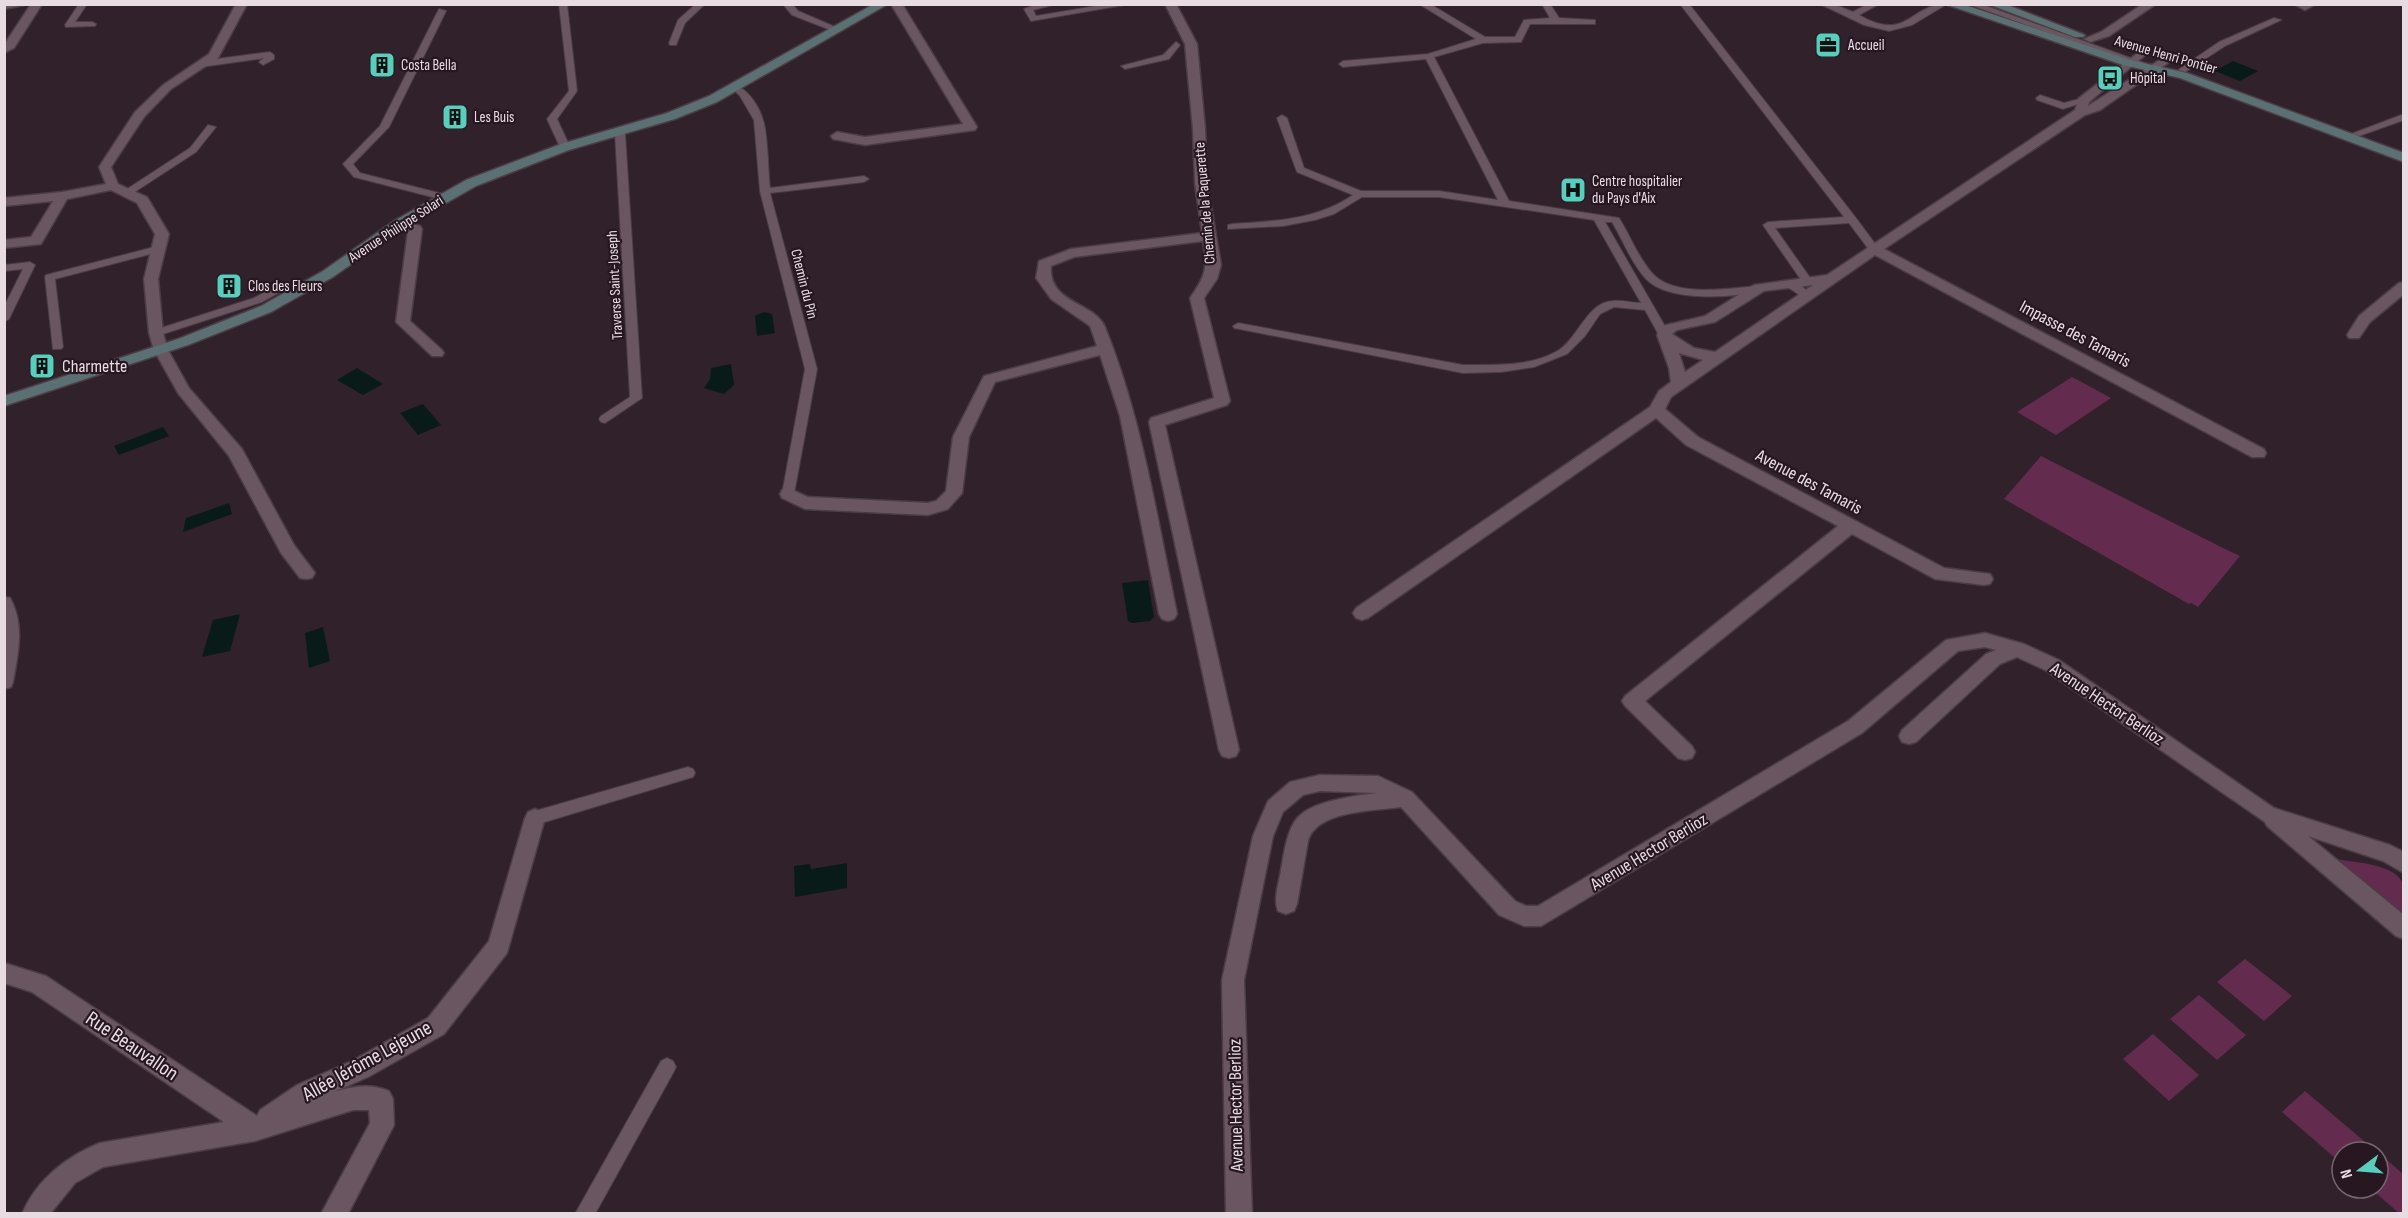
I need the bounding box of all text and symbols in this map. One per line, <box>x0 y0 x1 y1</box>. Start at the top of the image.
office icon: Accueil <box>1813 30 1843 60</box>
street label: Avenue Henri Pontier <box>2112 31 2220 79</box>
place label: Accueil <box>1847 36 1884 55</box>
building icon: Costa Bella <box>367 50 397 80</box>
place label: Costa Bella <box>401 56 457 75</box>
bus stop icon: Hôpital <box>2095 63 2125 93</box>
place label: Hôpital <box>2130 69 2166 88</box>
building icon: Les Buis <box>440 102 470 132</box>
place label: Les Buis <box>474 108 514 127</box>
street label: Chemin de la Paquerette <box>1190 141 1220 265</box>
place label: Centre hospitalier du Pays d'Aix <box>1592 172 1683 208</box>
hospital icon: Centre hospitalier du Pays d'Aix <box>1558 175 1588 205</box>
street label: Avenue Philippe Solari <box>344 191 447 267</box>
street label: Traverse Saint-Joseph <box>603 230 627 340</box>
street label: Chemin du Pin <box>786 247 822 321</box>
building icon: Clos des Fleurs <box>214 271 244 301</box>
place label: Clos des Fleurs <box>248 277 322 296</box>
street label: Impasse des Tamaris <box>2016 296 2134 372</box>
building icon: Charmette <box>27 351 57 381</box>
place label: Charmette <box>62 356 127 377</box>
street label: Avenue des Tamaris <box>1751 445 1866 519</box>
street label: Avenue Hector Berlioz <box>2045 658 2168 750</box>
street label: Avenue Hector Berlioz <box>1586 809 1712 896</box>
street label: Rue Beauvallon <box>81 1006 183 1086</box>
street label: Allée Jérôme Lejeune <box>297 1015 436 1107</box>
street label: Avenue Hector Berlioz <box>1224 1038 1248 1172</box>
north arrow <box>2330 1140 2390 1200</box>
text: N <box>2337 1167 2357 1180</box>

